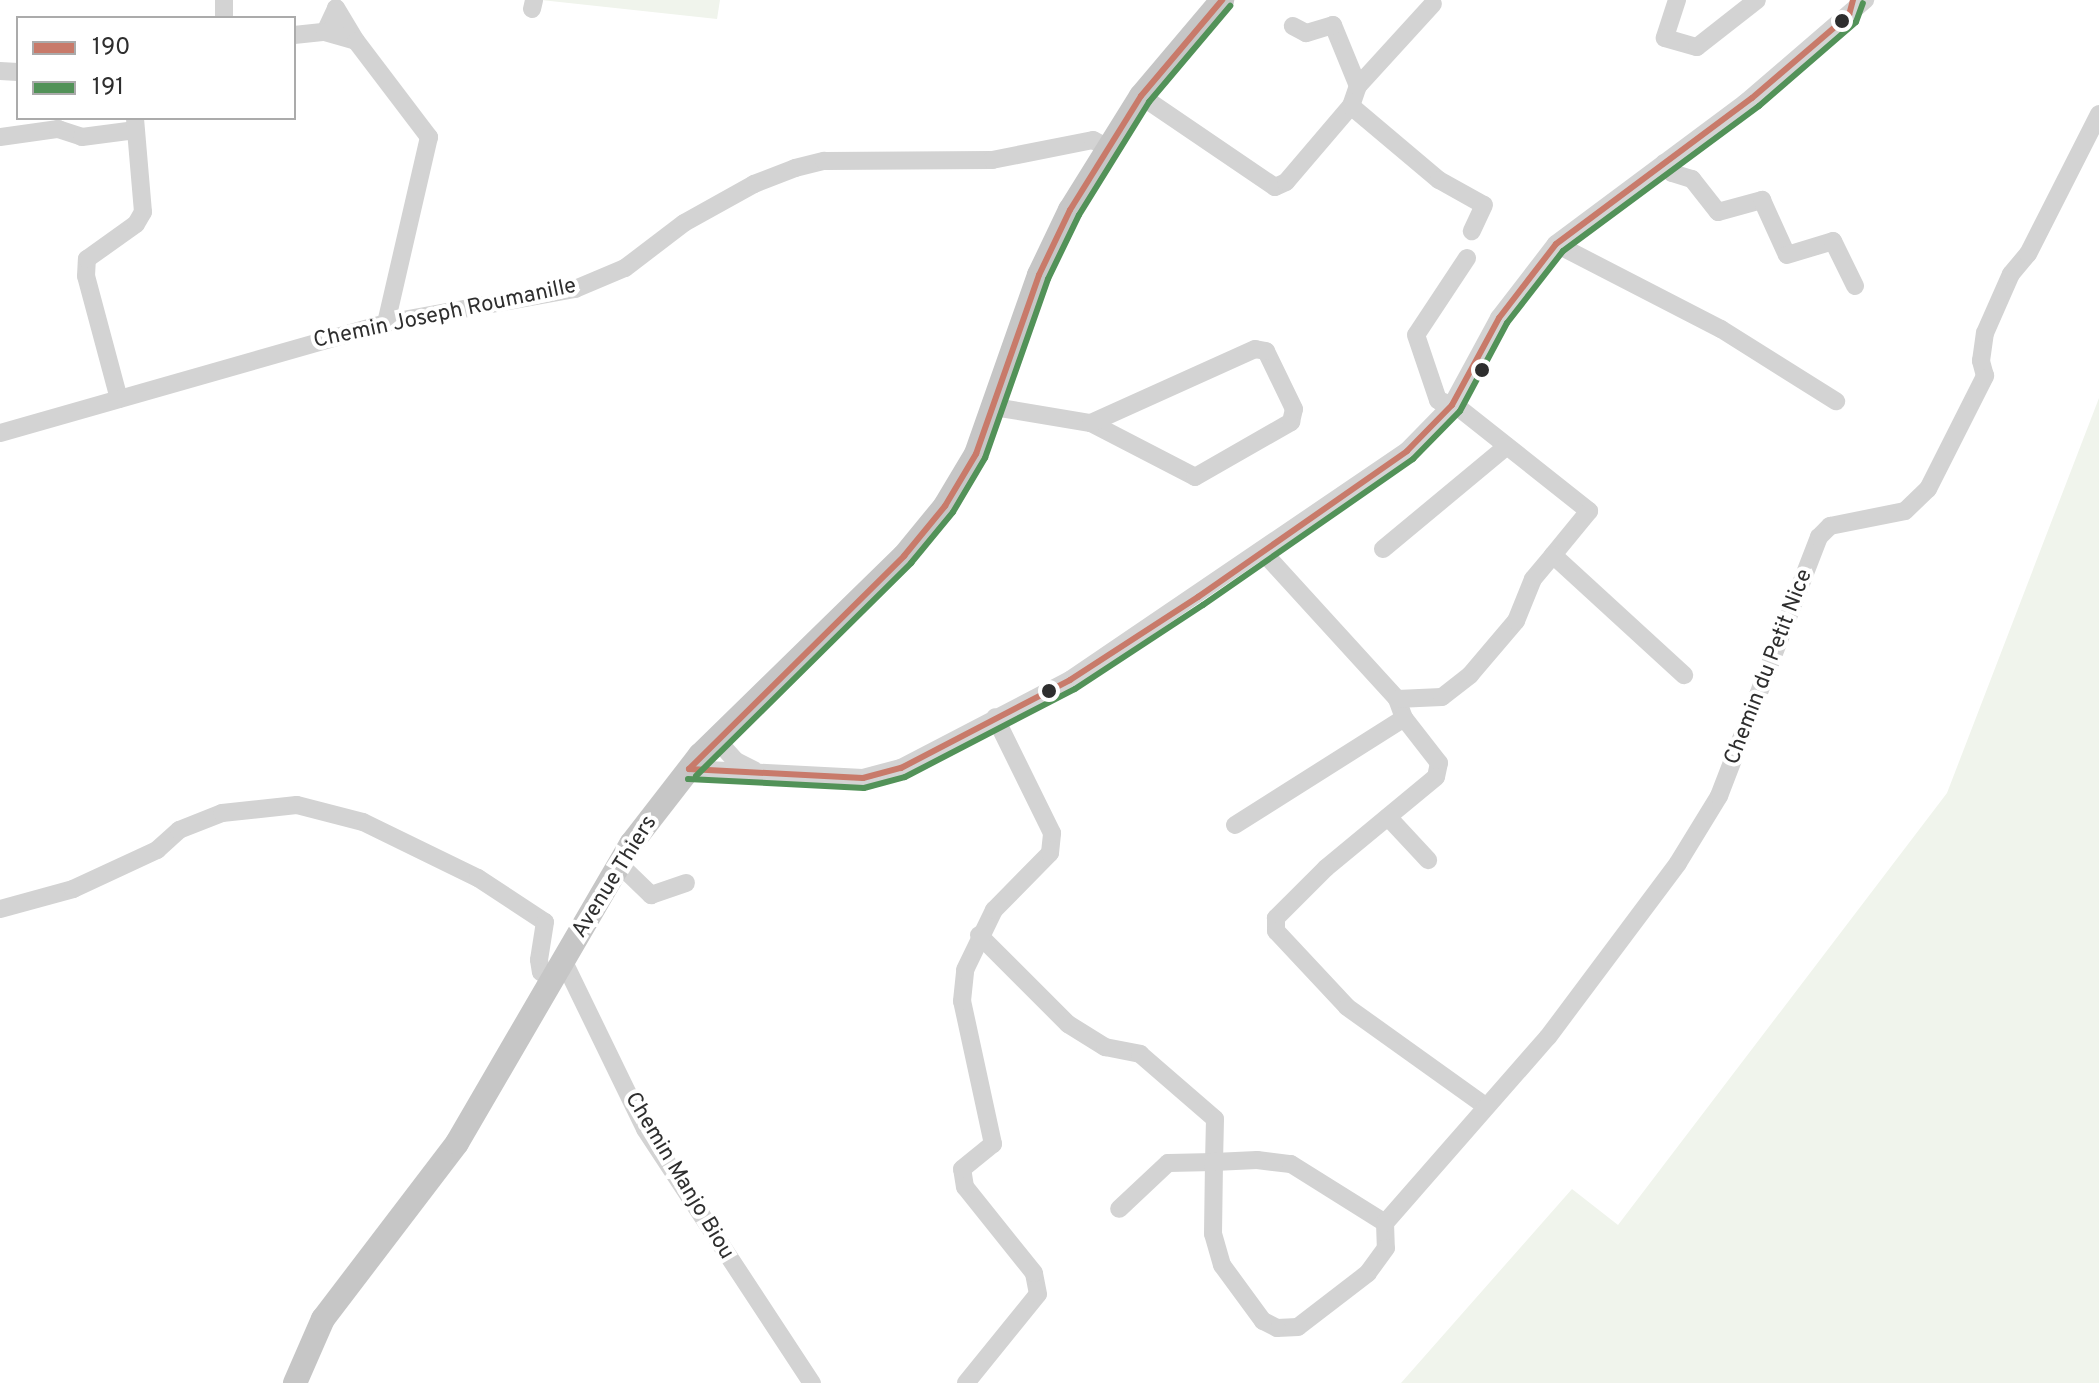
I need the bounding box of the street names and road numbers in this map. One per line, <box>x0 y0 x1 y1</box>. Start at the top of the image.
street label: Chemin Joseph Roumanille <box>311 273 579 355</box>
street label: Chemin du Petit Nice <box>1720 565 1818 769</box>
street label: Avenue Thiers <box>567 811 663 943</box>
street label: Chemin Manjo Biou <box>619 1088 739 1264</box>

